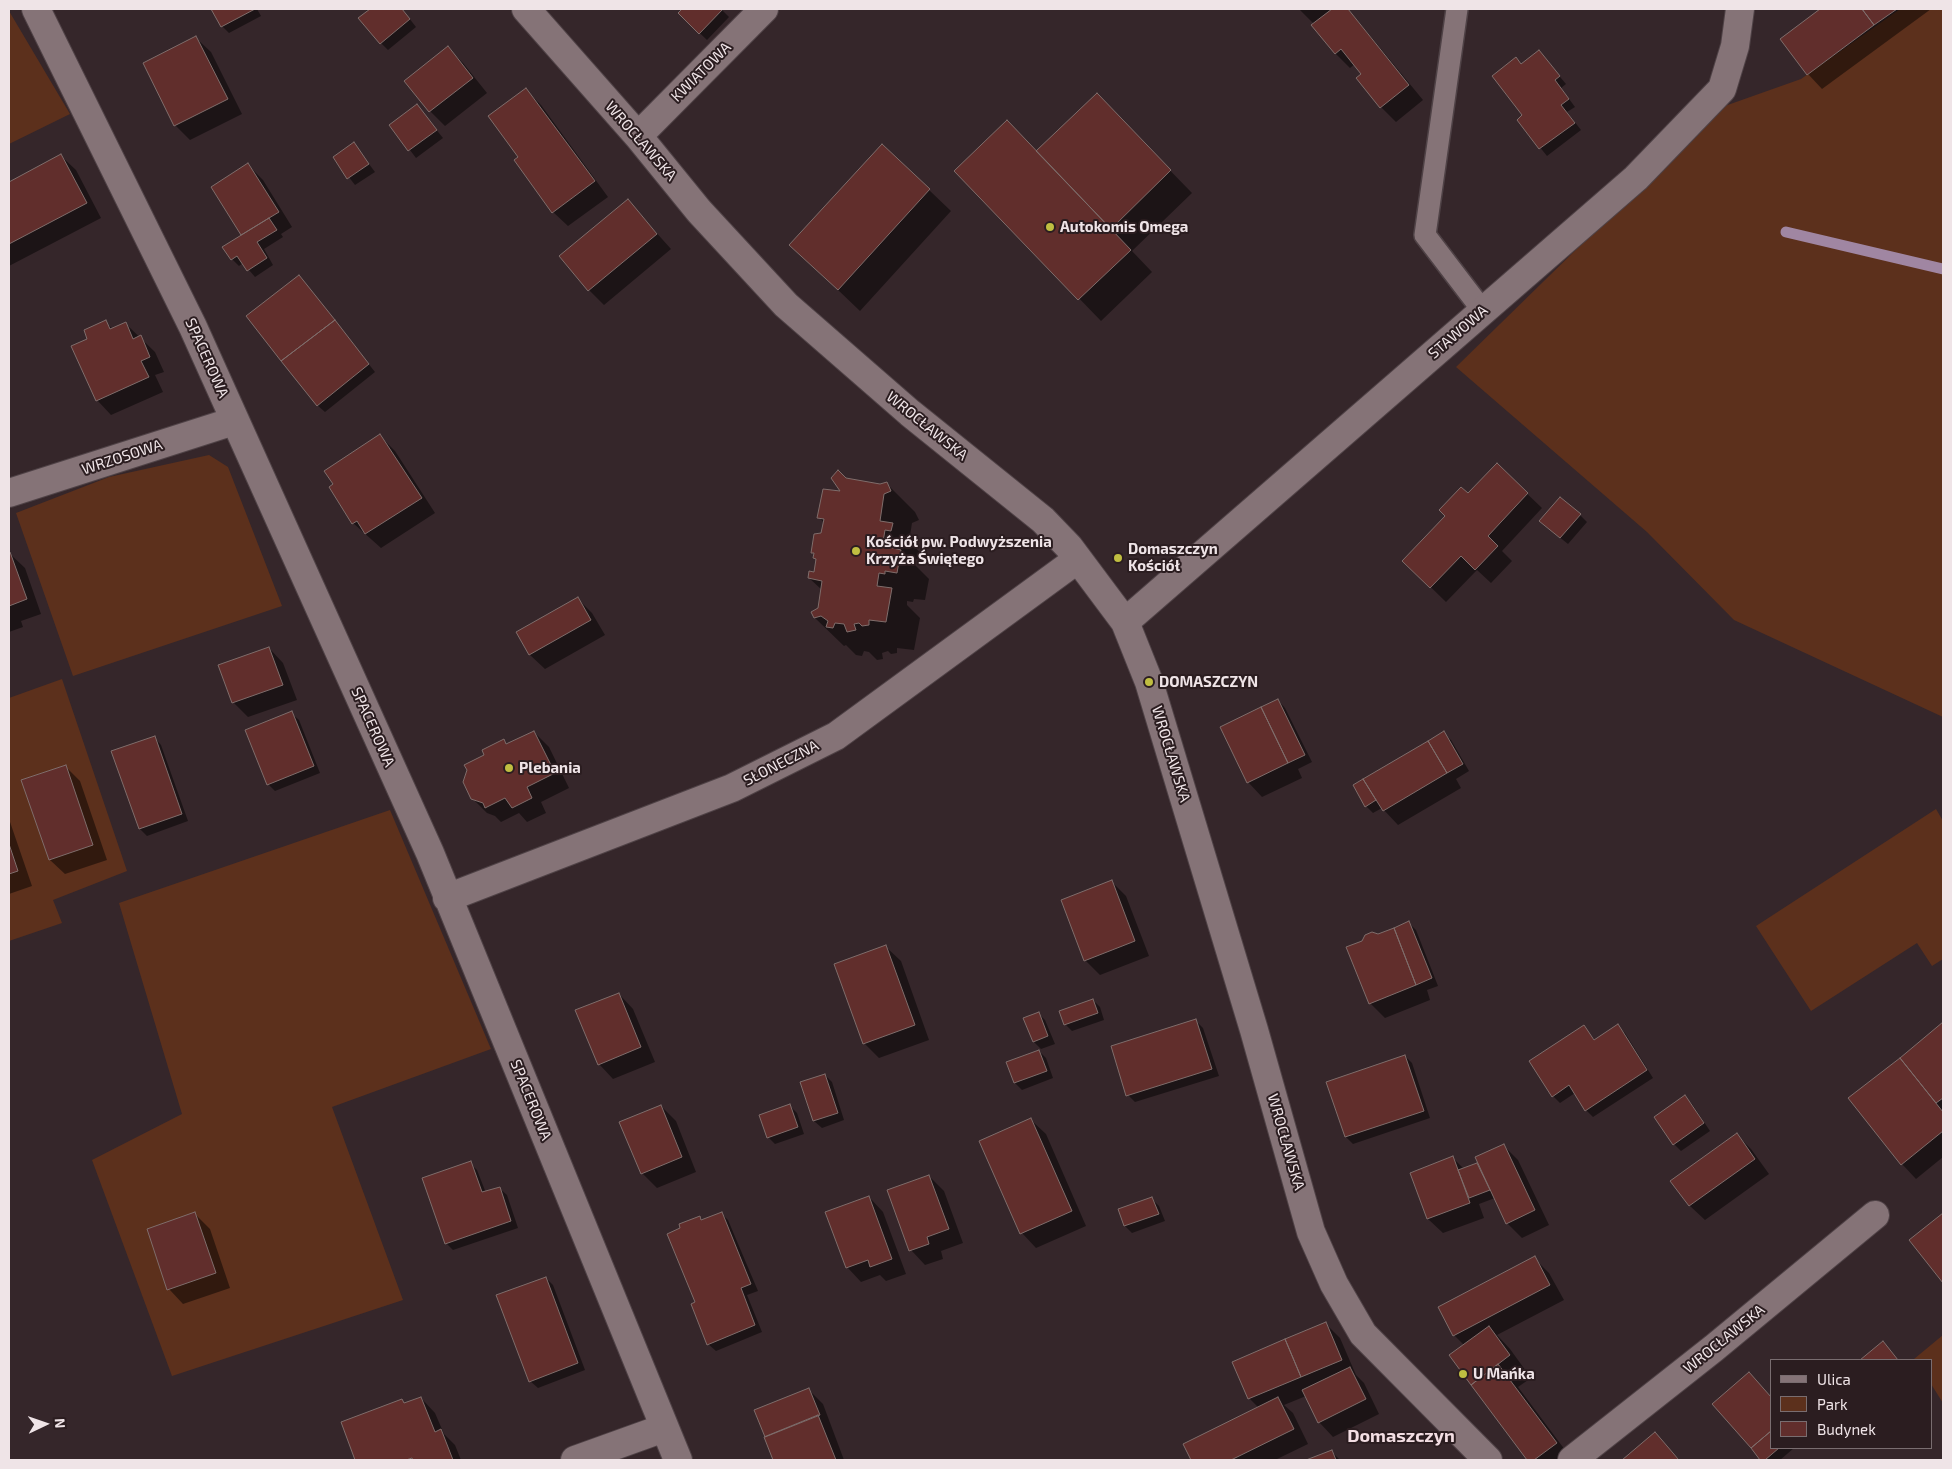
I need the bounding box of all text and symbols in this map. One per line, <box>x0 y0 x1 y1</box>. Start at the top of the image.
street label: KWIATOWA <box>667 38 735 106</box>
street label: WROCŁAWSKA <box>602 97 680 185</box>
place label: Autokomis Omega <box>1060 218 1188 236</box>
marker: Autokomis Omega <box>1044 221 1056 233</box>
street label: STAWOWA <box>1425 301 1491 363</box>
street label: SPACEROWA <box>181 315 233 401</box>
street label: WROCŁAWSKA <box>883 388 971 464</box>
street label: WRZOSOWA <box>79 436 165 478</box>
place label: Kościół pw. Podwyższenia Krzyża Świętego <box>866 533 1052 568</box>
place label: Domaszczyn Kościół <box>1128 540 1218 575</box>
marker: Kościół pw. Podwyższenia Krzyża Świętego <box>850 545 862 557</box>
marker: Domaszczyn Kościół <box>1112 552 1124 564</box>
place label: DOMASZCZYN <box>1159 673 1258 691</box>
marker: DOMASZCZYN <box>1143 676 1155 688</box>
street label: SPACEROWA <box>347 684 399 770</box>
street label: WROCŁAWSKA <box>1148 704 1194 804</box>
street label: SŁONECZNA <box>740 736 822 790</box>
place label: Plebania <box>519 759 581 777</box>
marker: Plebania <box>503 762 515 774</box>
street label: SPACEROWA <box>507 1057 555 1143</box>
street label: WROCŁAWSKA <box>1264 1092 1308 1192</box>
street label: WROCŁAWSKA <box>1680 1301 1768 1377</box>
legend <box>1770 1359 1932 1449</box>
place label: U Mańka <box>1473 1365 1535 1383</box>
marker: U Mańka <box>1457 1368 1469 1380</box>
text: Ulica <box>1817 1370 1851 1388</box>
text: Park <box>1817 1395 1848 1413</box>
north arrow <box>20 1399 70 1449</box>
text: N <box>52 1418 69 1429</box>
text: Budynek <box>1817 1420 1876 1438</box>
district label: Domaszczyn <box>1347 1425 1455 1447</box>

